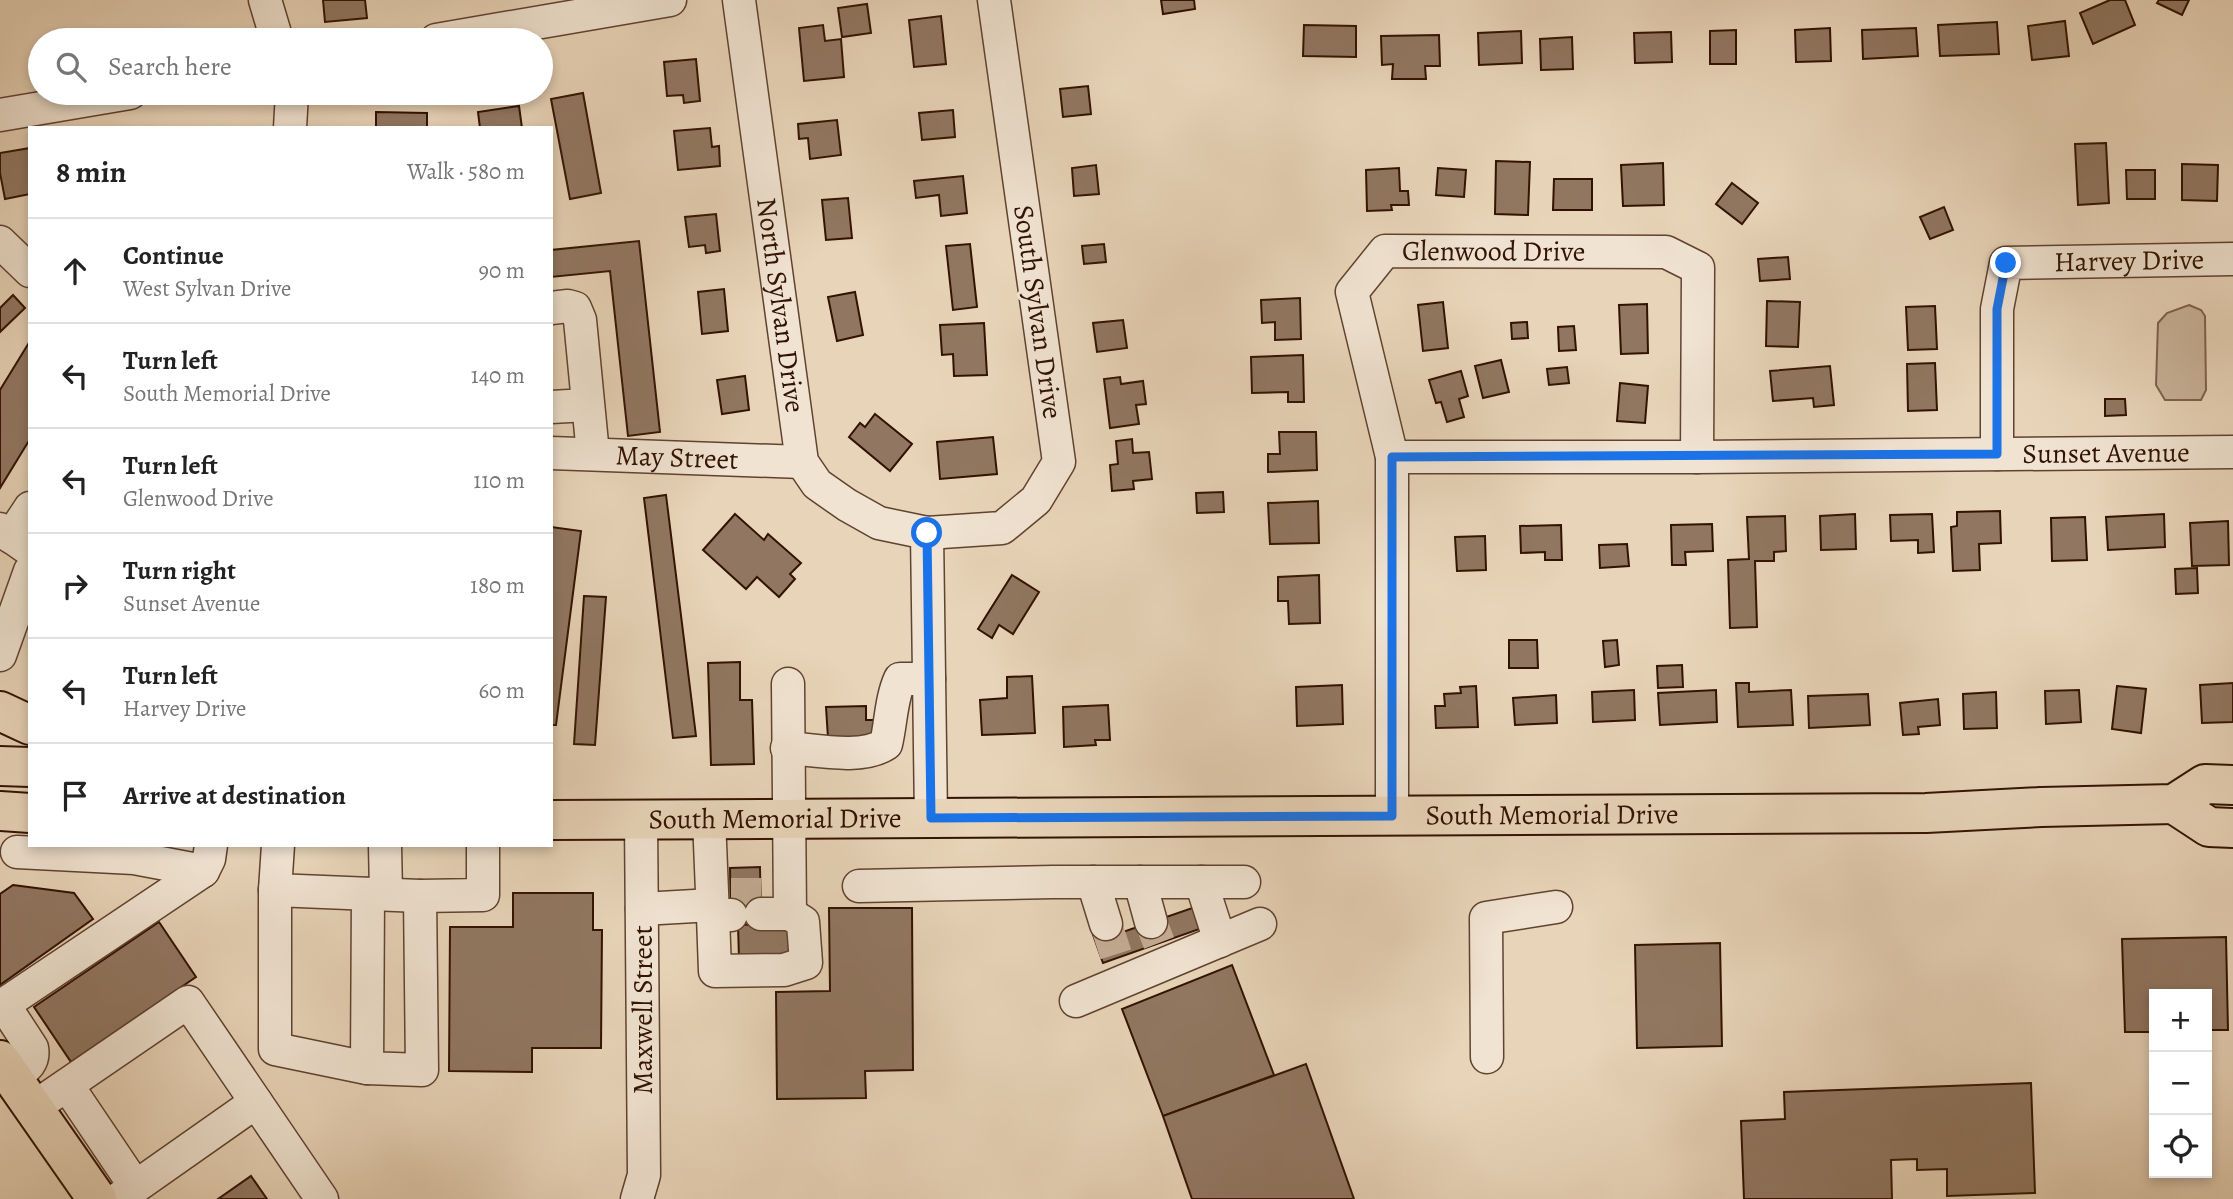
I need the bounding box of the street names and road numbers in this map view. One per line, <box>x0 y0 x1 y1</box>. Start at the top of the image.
street label: North Sylvan Drive <box>747 195 814 415</box>
street label: South Sylvan Drive <box>1004 203 1072 421</box>
street label: Glenwood Drive <box>1402 232 1585 271</box>
street label: Harvey Drive <box>2054 241 2205 281</box>
street label: Sunset Avenue <box>2022 433 2190 473</box>
street label: May Street <box>615 436 739 479</box>
street label: South Memorial Drive <box>1425 795 1679 835</box>
street label: South Memorial Drive <box>648 799 902 839</box>
street label: Maxwell Street <box>624 925 662 1095</box>

